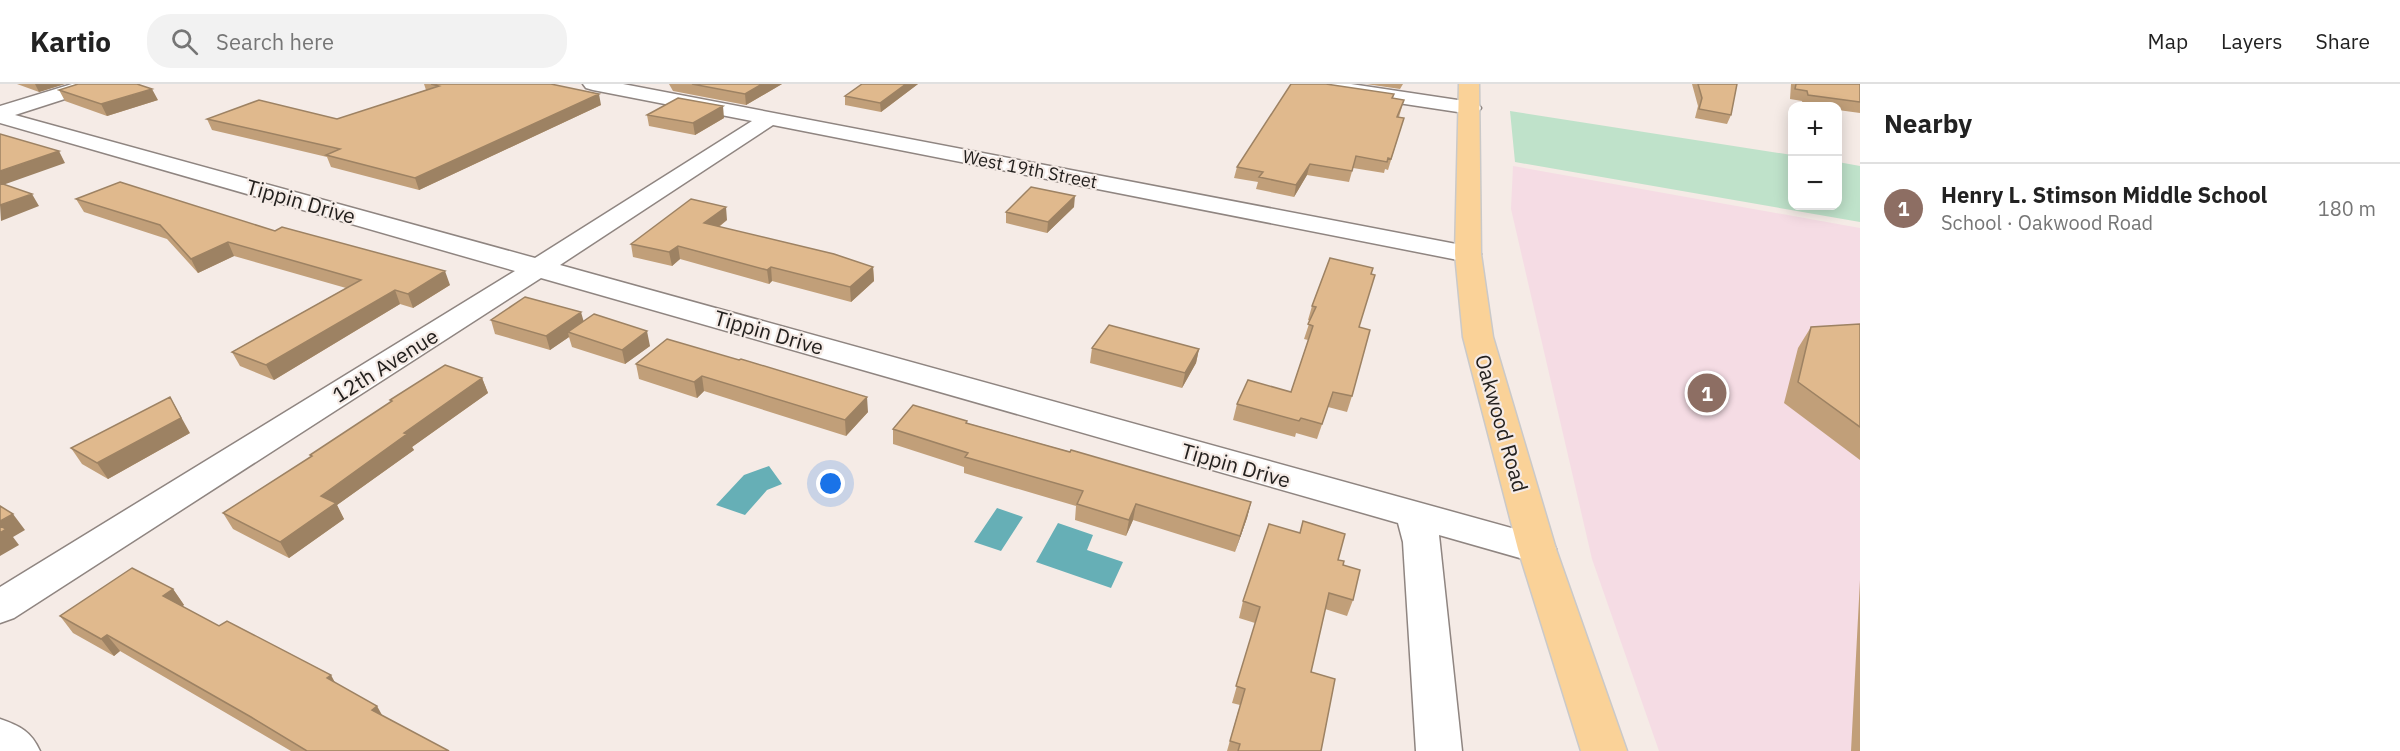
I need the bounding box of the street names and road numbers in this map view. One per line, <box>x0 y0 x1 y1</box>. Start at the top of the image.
street label: West 19th Street <box>961 145 1099 193</box>
street label: Tippin Drive <box>243 172 359 230</box>
street label: Tippin Drive <box>711 303 827 361</box>
street label: 12th Avenue <box>327 321 443 409</box>
street label: Oakwood Road <box>1469 351 1535 495</box>
street label: Tippin Drive <box>1178 436 1294 494</box>

